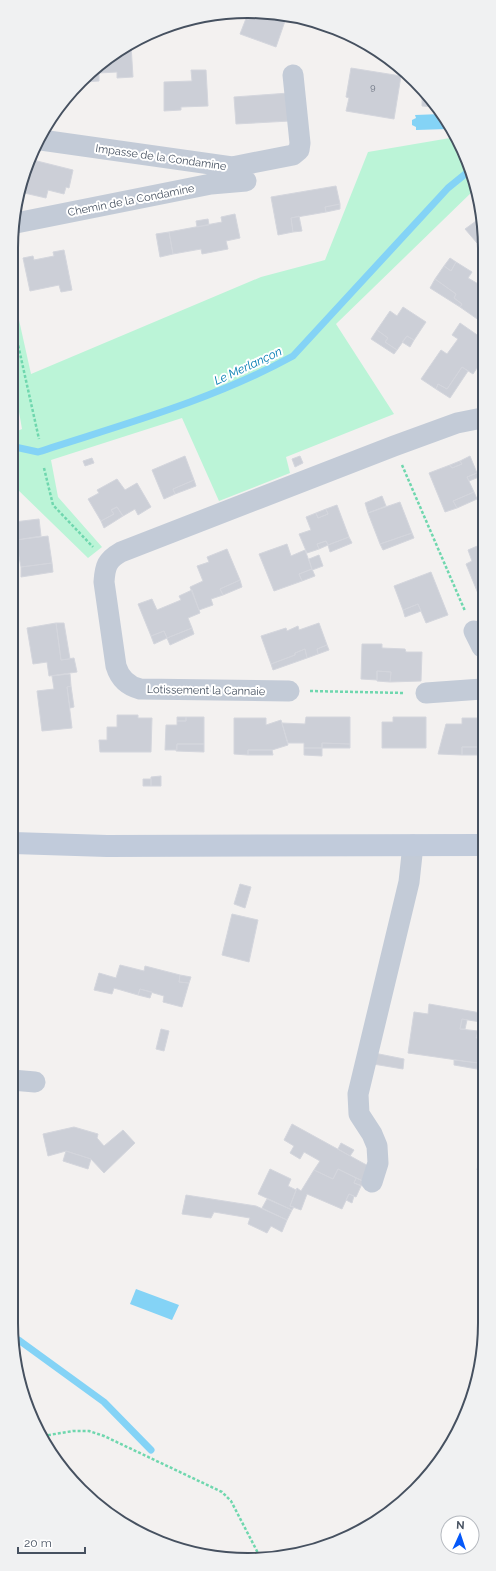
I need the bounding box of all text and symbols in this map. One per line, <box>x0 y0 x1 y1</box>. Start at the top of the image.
house number: 9 <box>370 82 376 92</box>
street label: Impasse de la Condamine <box>95 142 228 173</box>
street label: Chemin de la Condamine <box>67 182 196 219</box>
water label: Le Merlançon <box>212 344 284 388</box>
street label: Lotissement la Cannaie <box>147 683 266 698</box>
north arrow <box>440 1515 480 1555</box>
text: N <box>456 1519 465 1532</box>
scale bar <box>18 1529 85 1555</box>
text: 20 m <box>24 1536 52 1550</box>

